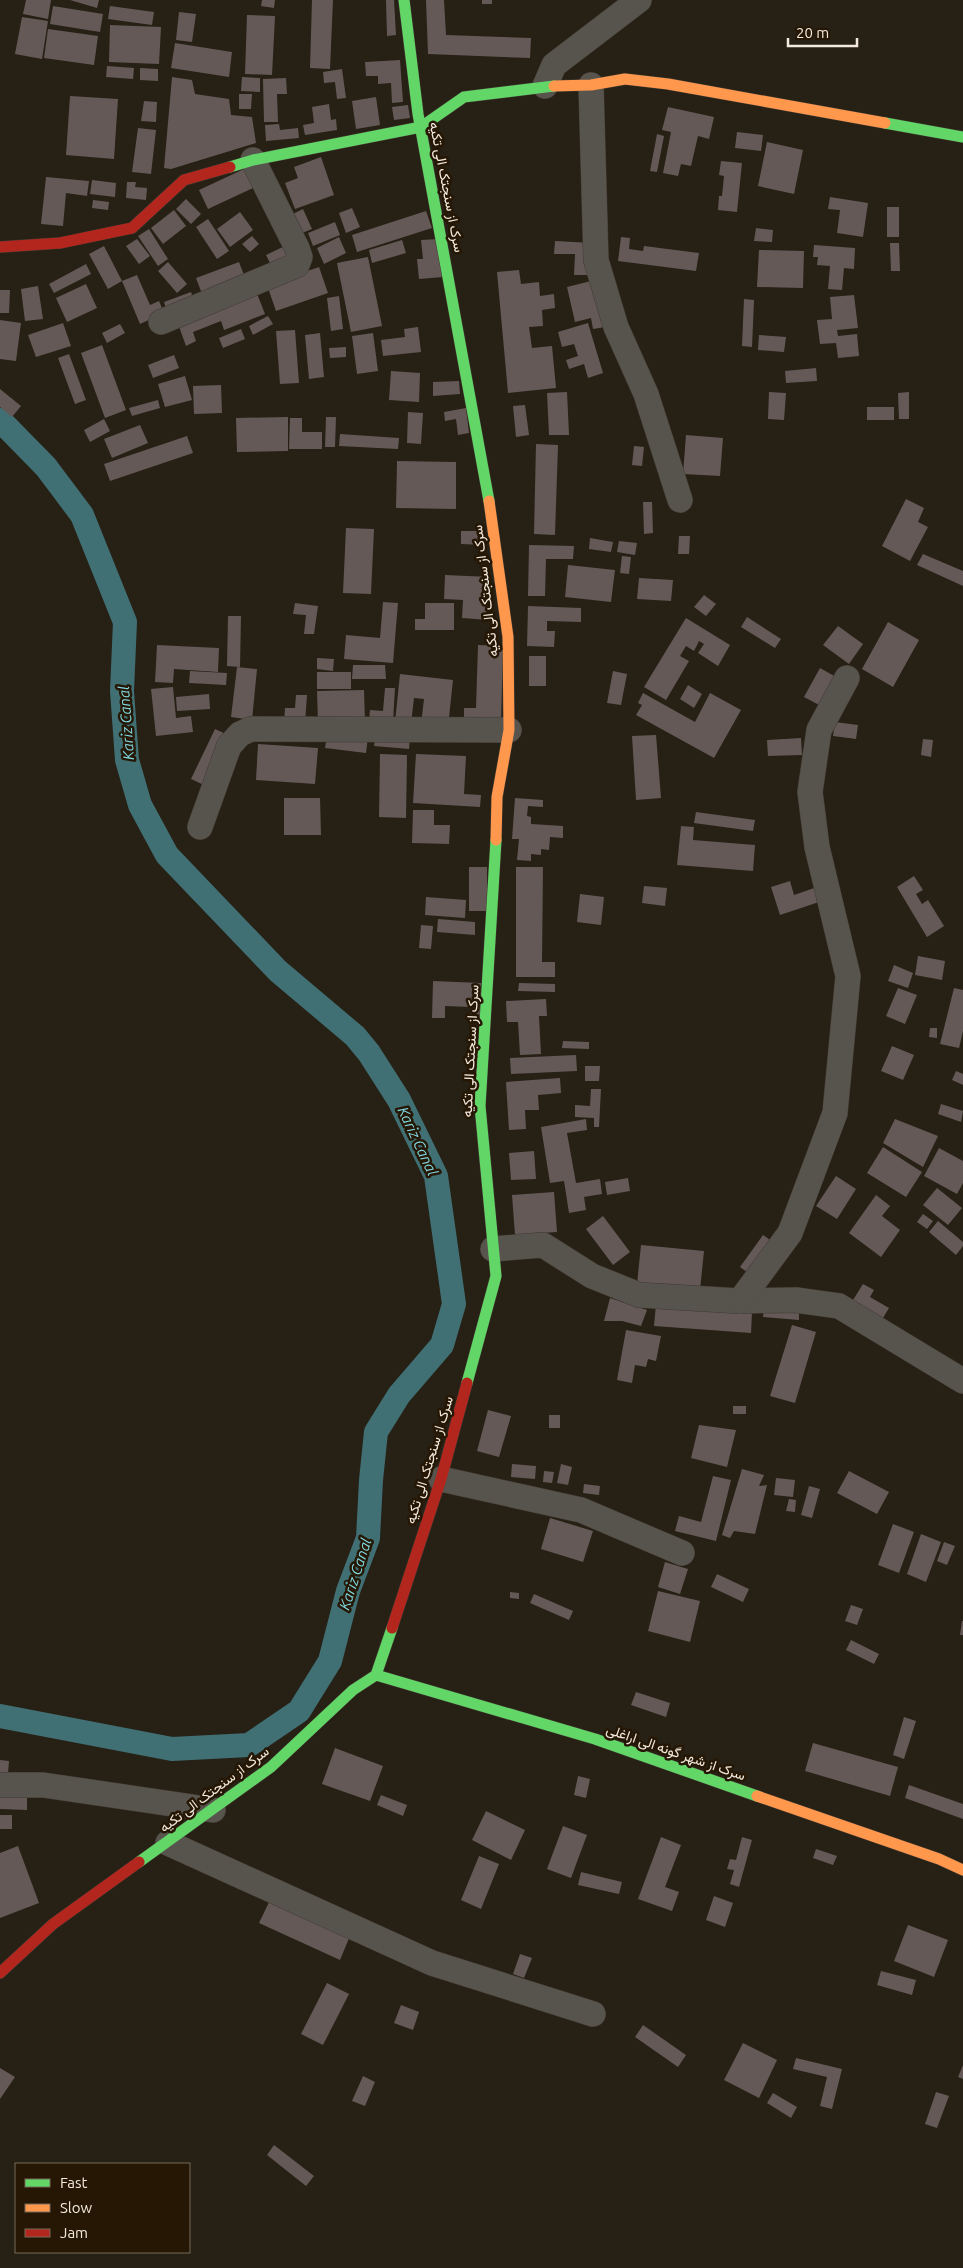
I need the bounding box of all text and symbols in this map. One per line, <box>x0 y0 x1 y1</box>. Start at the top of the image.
scale bar <box>788 15 857 47</box>
text: 20 m <box>796 24 829 41</box>
street label: سرک از سنجتک الی تکیه <box>426 120 468 254</box>
street label: سرک از سنجتک الی تکیه <box>469 524 502 658</box>
water label: Kariz Canal <box>115 685 137 761</box>
street label: سرک از سنجتک الی تکیه <box>459 984 482 1118</box>
water label: Kariz Canal <box>395 1104 442 1179</box>
street label: سرک از سنجتک الی تکیه <box>402 1394 457 1526</box>
water label: Kariz Canal <box>335 1535 375 1612</box>
street label: سرک از شهر گونه الی اراغلی <box>604 1721 748 1784</box>
street label: سرک از سنجتک الی تکیه <box>156 1743 272 1836</box>
legend <box>15 2163 190 2253</box>
text: Fast <box>60 2174 88 2191</box>
text: Slow <box>60 2199 93 2216</box>
text: Jam <box>60 2224 88 2241</box>

